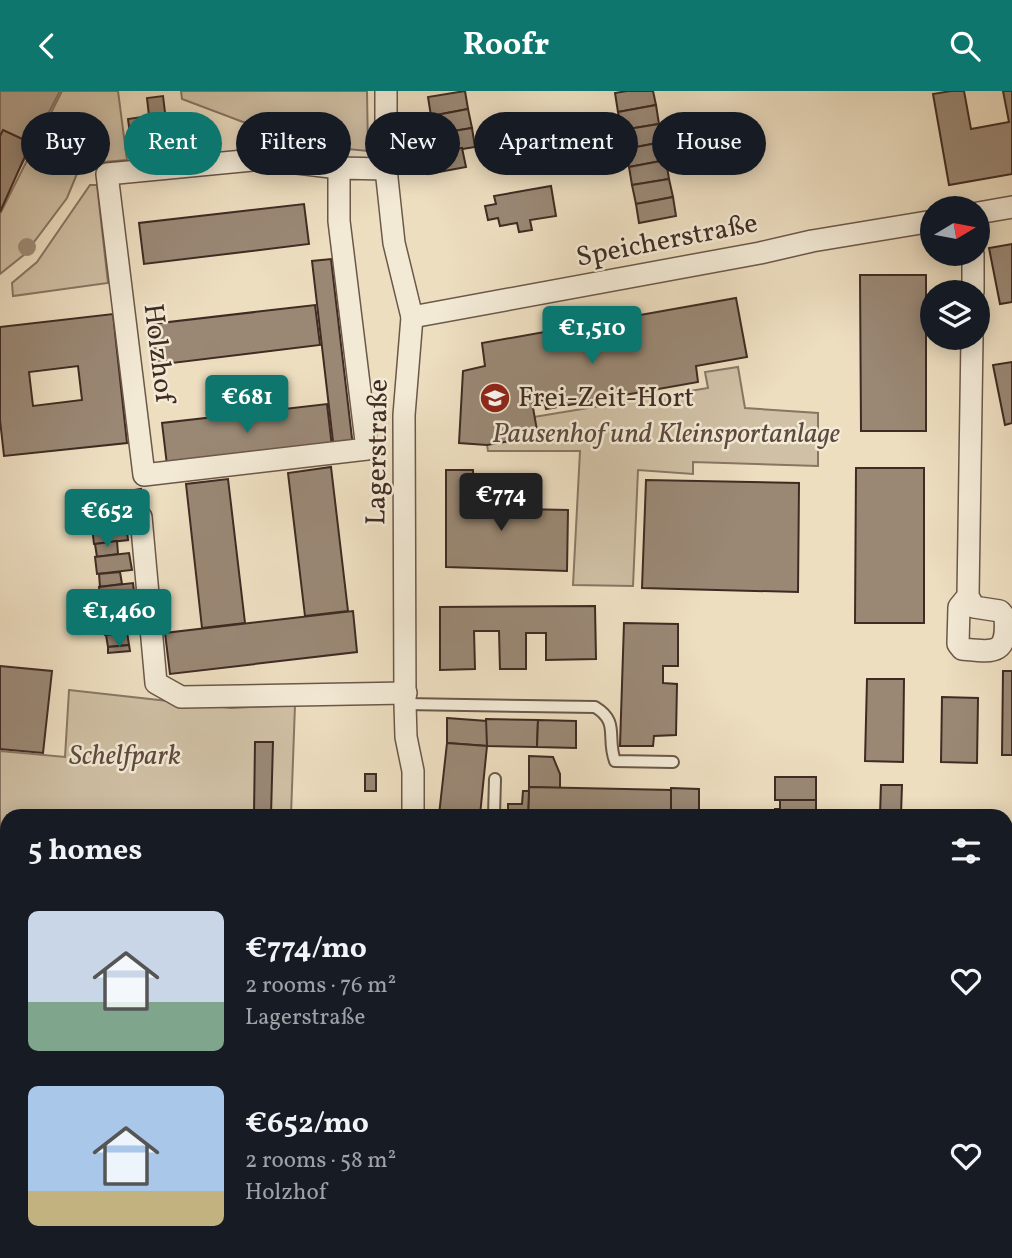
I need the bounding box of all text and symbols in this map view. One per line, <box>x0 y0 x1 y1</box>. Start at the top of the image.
text: Roofr <box>463 24 549 68</box>
icon: back <box>28 27 66 65</box>
icon: search <box>946 27 984 65</box>
chip: Buy <box>21 112 110 175</box>
chip: Rent <box>124 112 222 175</box>
chip: Filters <box>236 112 351 175</box>
chip: New <box>365 112 460 175</box>
chip: Apartment <box>474 112 638 175</box>
chip: House <box>652 112 766 175</box>
north arrow <box>920 196 990 266</box>
map controls <box>920 196 990 350</box>
street label: Speicherstraße <box>573 204 761 278</box>
button: layers <box>920 280 990 350</box>
street label: Holzhof <box>133 301 184 407</box>
pin: €1,510 <box>535 307 649 366</box>
text: €1,510 <box>558 313 626 345</box>
pin: €681 <box>206 375 288 435</box>
street label: Lagerstraße <box>357 378 399 526</box>
place label: Frei-Zeit-Hort <box>518 379 694 418</box>
school or university icon: Frei-Zeit-Hort <box>478 381 512 415</box>
text: €681 <box>221 382 273 414</box>
park label: Pausenhof und Kleinsportanlage <box>492 415 840 454</box>
pin: €774 <box>460 473 542 533</box>
text: €774 <box>475 480 527 512</box>
pin: €652 <box>66 489 148 549</box>
text: €652 <box>81 496 133 528</box>
pin: €1,460 <box>62 589 176 649</box>
text: €1,460 <box>82 596 156 628</box>
park label: Schelfpark <box>69 737 181 776</box>
text: 5 homes <box>28 830 142 872</box>
icon: filters <box>947 832 985 870</box>
text: €774/mo <box>245 928 367 970</box>
icon: home <box>84 939 168 1023</box>
icon: heart <box>947 962 985 1000</box>
text: 2 rooms · 76 m² <box>245 970 396 1002</box>
text: Lagerstraße <box>245 1002 365 1034</box>
text: €652/mo <box>245 1103 369 1145</box>
icon: home <box>84 1114 168 1198</box>
icon: heart <box>947 1137 985 1175</box>
text: 2 rooms · 58 m² <box>245 1145 396 1177</box>
text: Holzhof <box>245 1177 327 1209</box>

